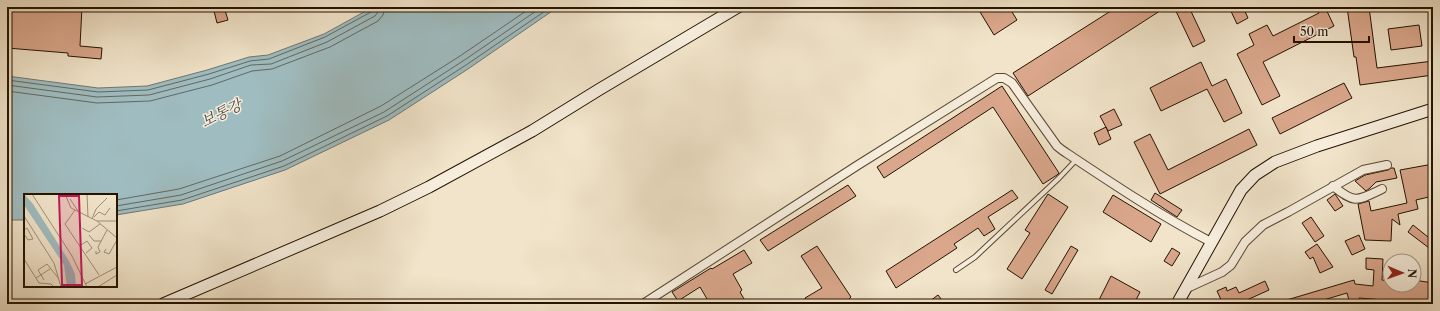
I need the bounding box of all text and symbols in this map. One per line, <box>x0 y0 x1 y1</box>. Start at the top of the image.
scale bar <box>1294 18 1369 44</box>
text: 50 m <box>1300 24 1329 39</box>
water label: 보통강 <box>197 94 247 131</box>
inset map <box>24 194 117 287</box>
north arrow <box>1382 253 1422 293</box>
text: N <box>1405 268 1419 279</box>

